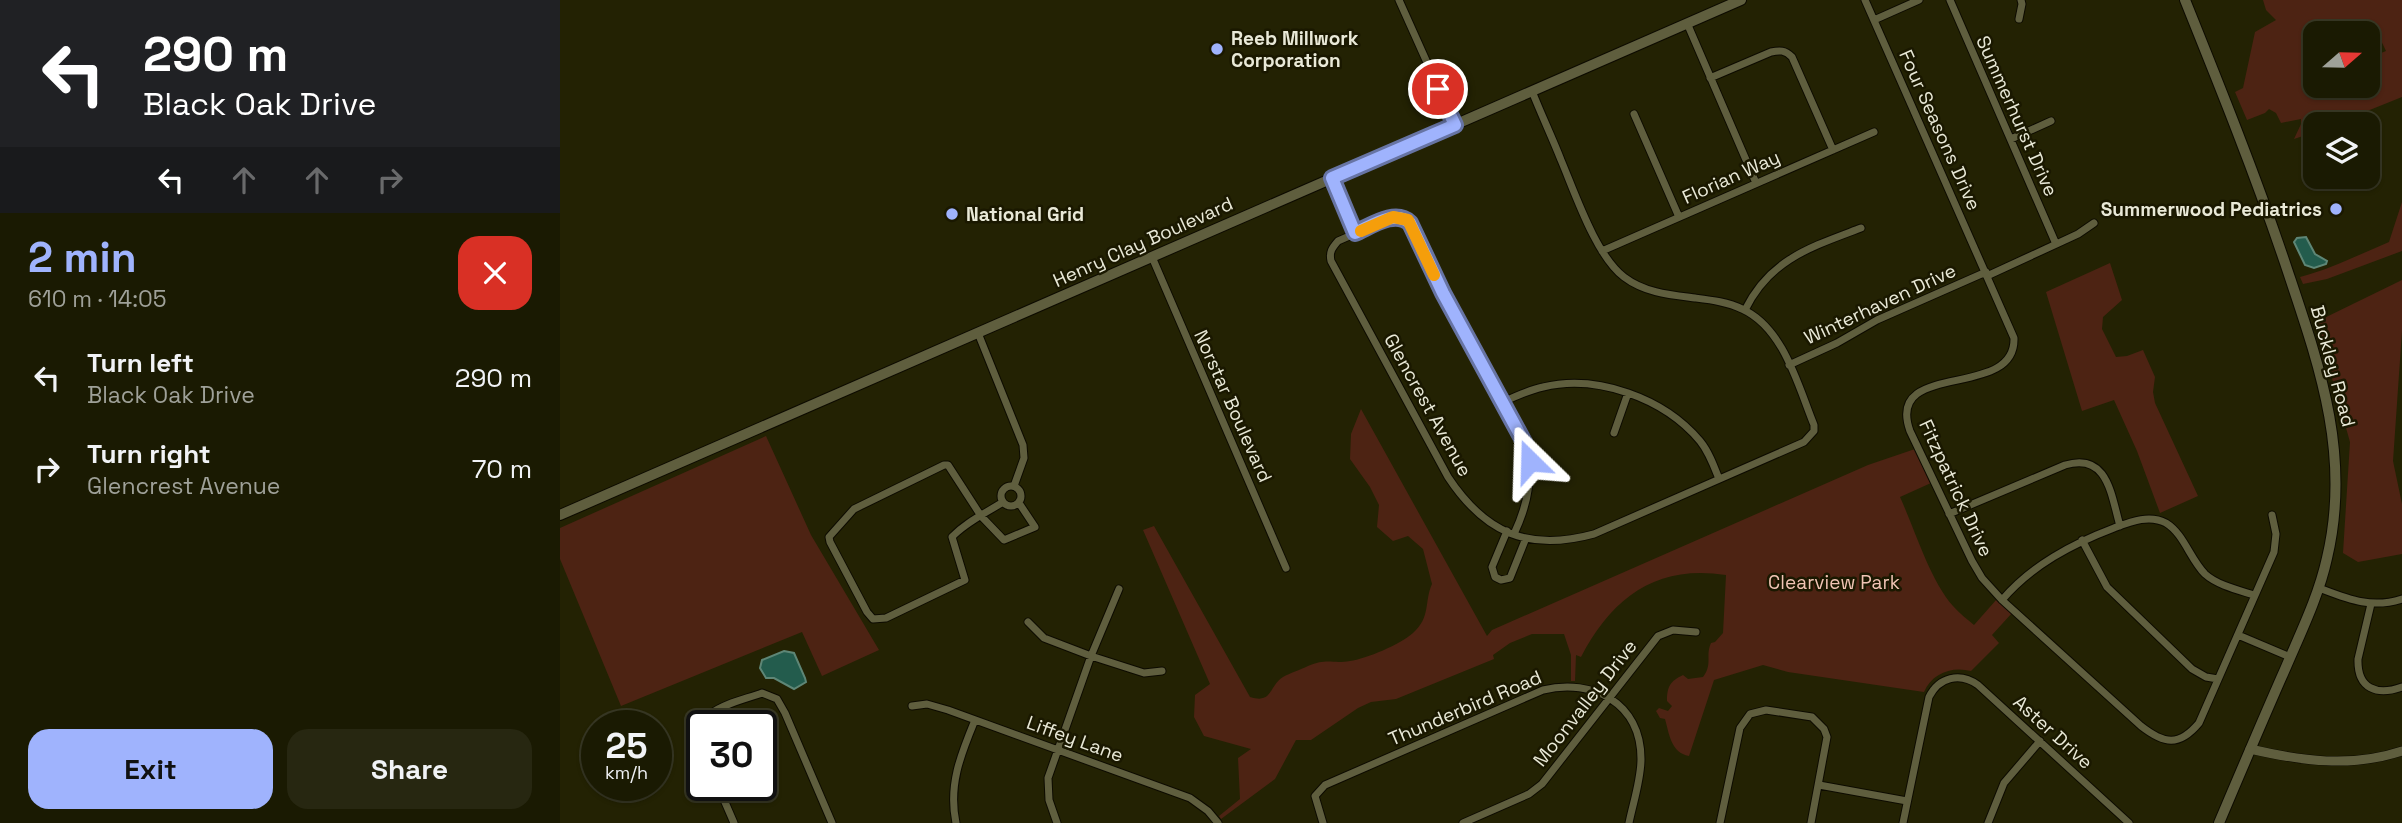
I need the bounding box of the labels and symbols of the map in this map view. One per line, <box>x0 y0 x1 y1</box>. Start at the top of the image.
north arrow <box>2303 21 2380 98</box>
place label: Reeb Millwork Corporation <box>1231 26 1359 73</box>
street label: Summerhurst Drive <box>1970 32 2064 200</box>
marker: Reeb Millwork Corporation <box>1209 41 1225 57</box>
street label: Four Seasons Drive <box>1893 46 1987 214</box>
pin <box>1408 59 1468 119</box>
street label: Florian Way <box>1678 144 1784 210</box>
street label: Henry Clay Boulevard <box>1049 191 1237 293</box>
place label: Summerwood Pediatrics <box>2101 197 2322 222</box>
marker: Summerwood Pediatrics <box>2328 201 2344 217</box>
place label: National Grid <box>966 202 1084 227</box>
marker: National Grid <box>944 206 960 222</box>
street label: Winterhaven Drive <box>1800 258 1960 350</box>
street label: Buckley Road <box>2305 302 2361 430</box>
street label: Norstar Boulevard <box>1188 326 1278 486</box>
street label: Glencrest Avenue <box>1378 329 1478 481</box>
street label: Fitzpatrick Drive <box>1913 415 1999 561</box>
position arrow <box>1493 424 1567 498</box>
park label: Clearview Park <box>1768 570 1900 595</box>
street label: Moonvalley Drive <box>1528 634 1642 772</box>
street label: Thunderbird Road <box>1385 664 1545 752</box>
street label: Aster Drive <box>2008 690 2098 774</box>
speed limit sign: 30 <box>686 710 777 801</box>
street label: Liffey Lane <box>1023 710 1127 768</box>

